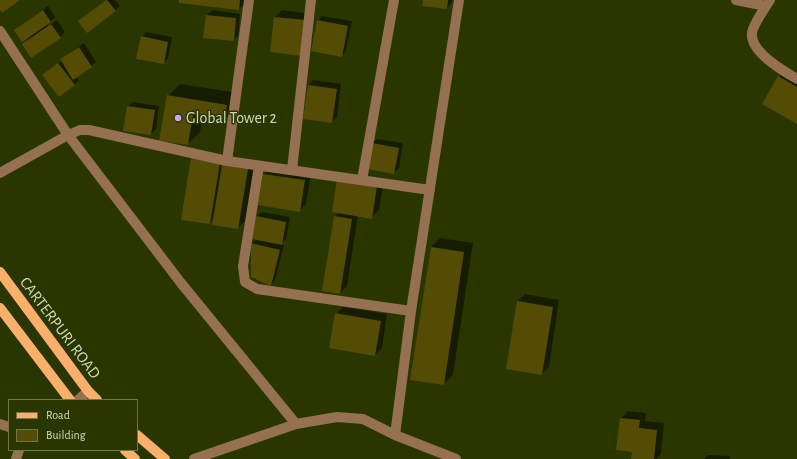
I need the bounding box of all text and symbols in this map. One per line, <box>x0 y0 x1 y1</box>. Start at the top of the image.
place label: Global Tower 2 <box>186 108 277 128</box>
marker: Global Tower 2 <box>173 113 183 123</box>
street label: CARTERPURI ROAD <box>15 273 105 383</box>
legend <box>8 399 138 451</box>
text: Road <box>46 409 70 421</box>
text: Building <box>46 429 86 441</box>

